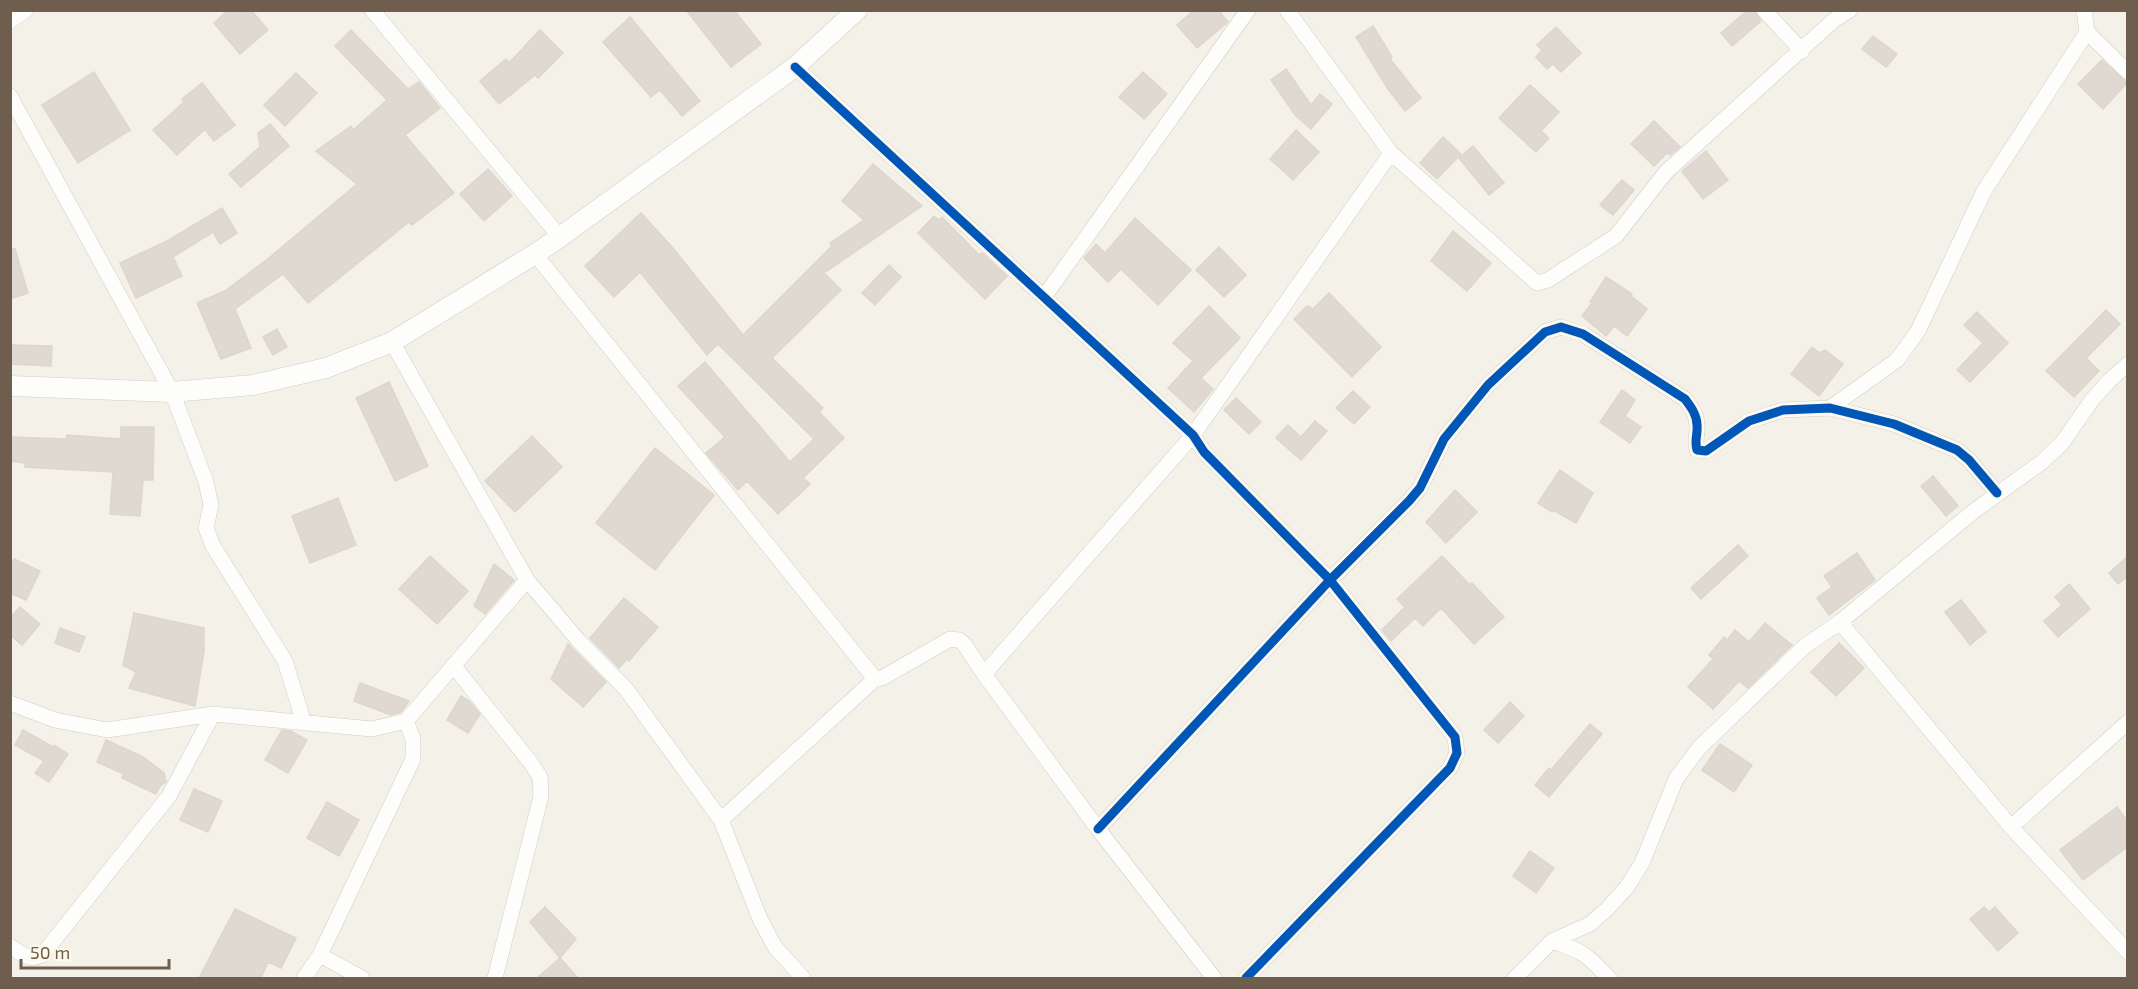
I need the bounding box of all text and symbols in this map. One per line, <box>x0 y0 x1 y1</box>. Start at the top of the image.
scale bar <box>21 932 170 970</box>
text: 50 m <box>30 941 70 963</box>

